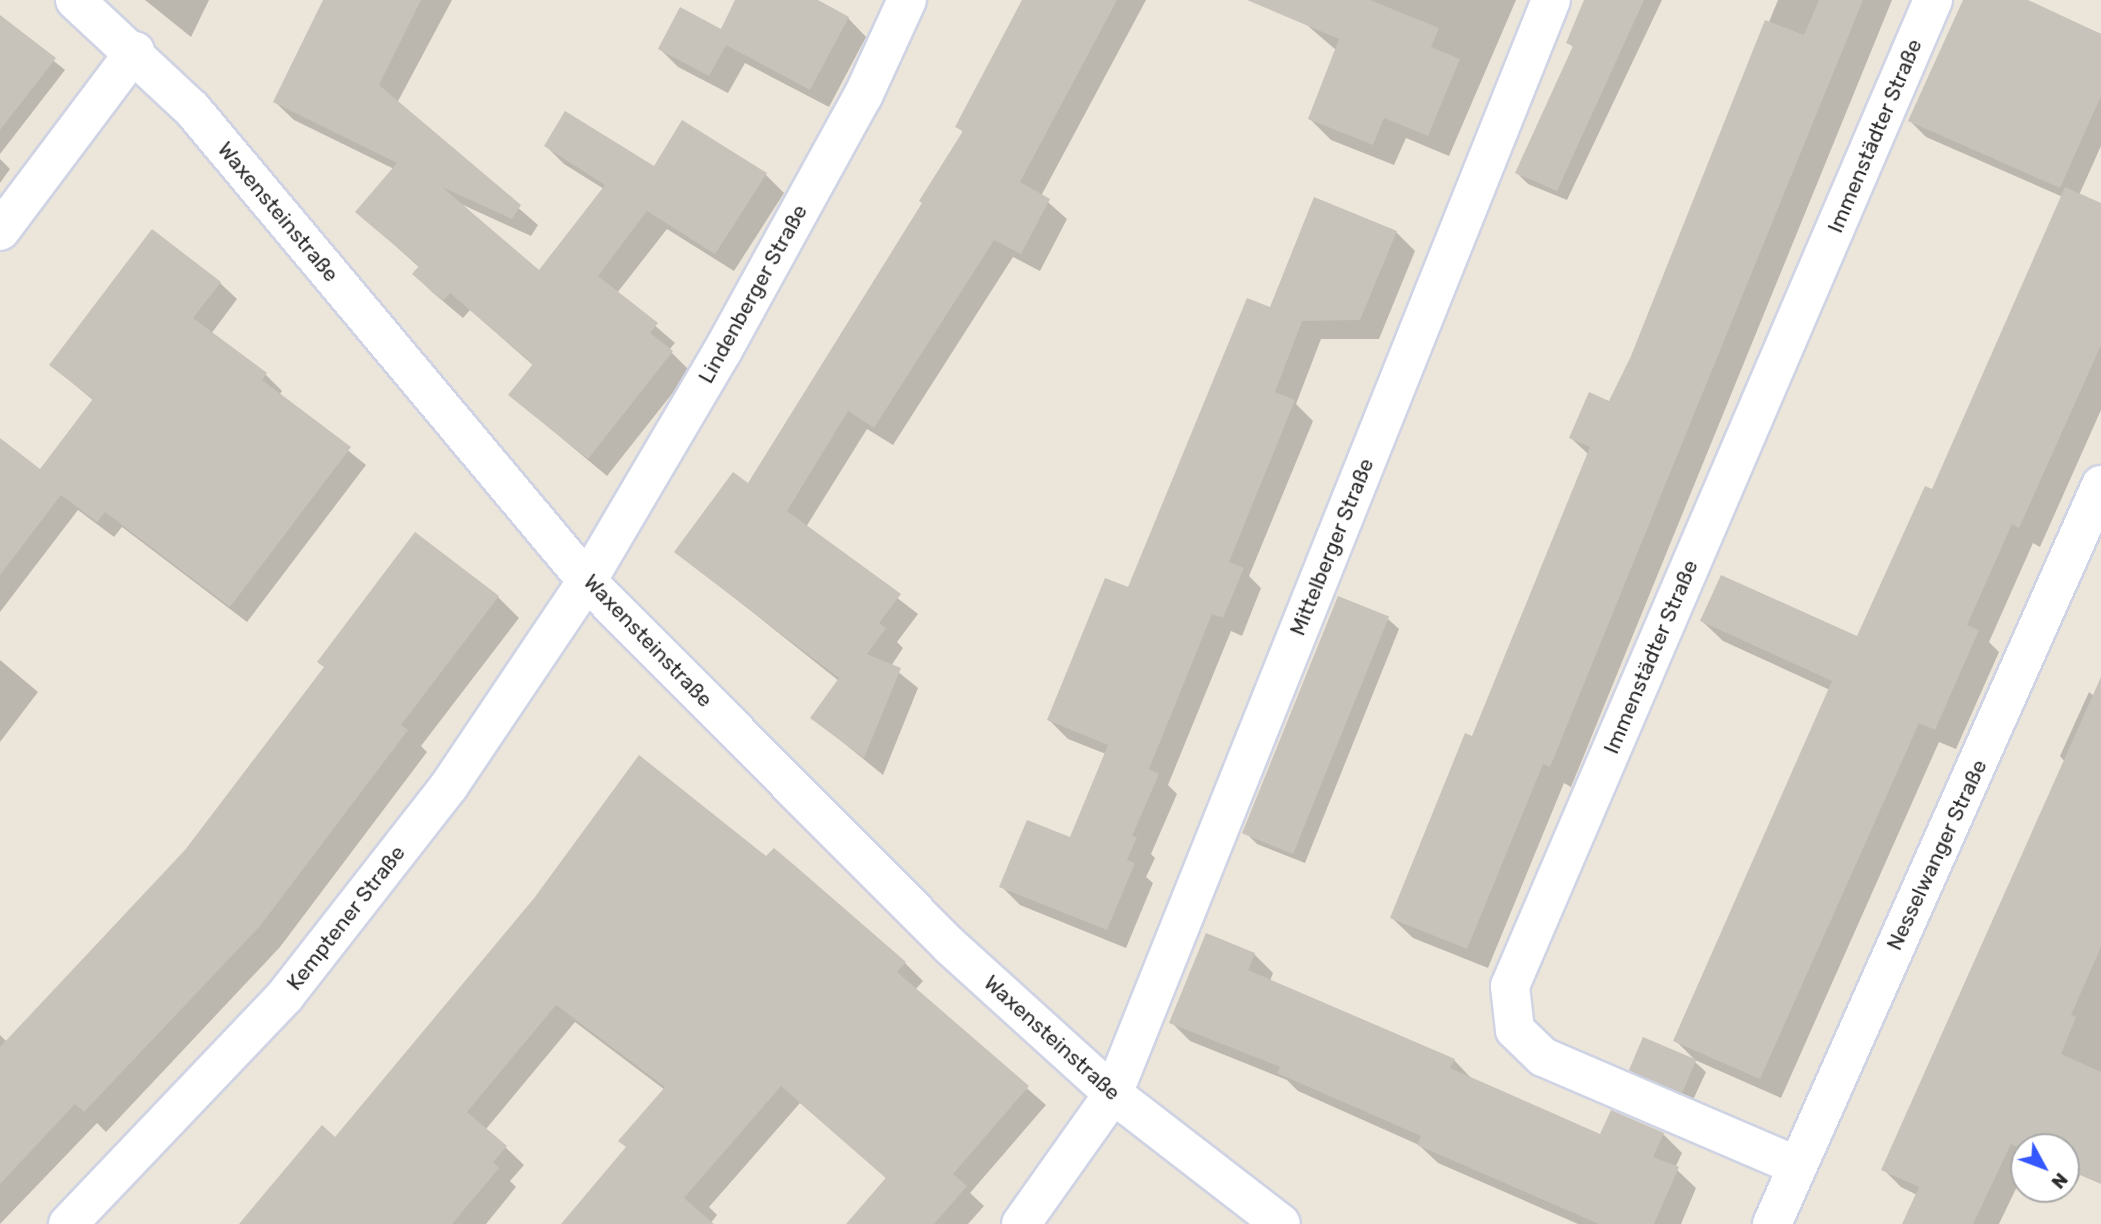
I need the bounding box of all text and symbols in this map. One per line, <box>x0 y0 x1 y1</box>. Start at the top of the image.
street label: Immenstädter Straße <box>1823 35 1927 237</box>
street label: Waxensteinstraße <box>212 137 344 287</box>
street label: Lindenberger Straße <box>693 200 813 388</box>
street label: Mittelberger Straße <box>1285 455 1379 639</box>
street label: Immenstädter Straße <box>1599 556 1703 758</box>
street label: Waxensteinstraße <box>578 570 718 712</box>
street label: Nesselwanger Straße <box>1882 756 1992 954</box>
street label: Kemptener Straße <box>282 840 410 996</box>
street label: Waxensteinstraße <box>979 970 1125 1106</box>
north arrow <box>2010 1133 2080 1203</box>
text: N <box>2047 1168 2073 1193</box>

